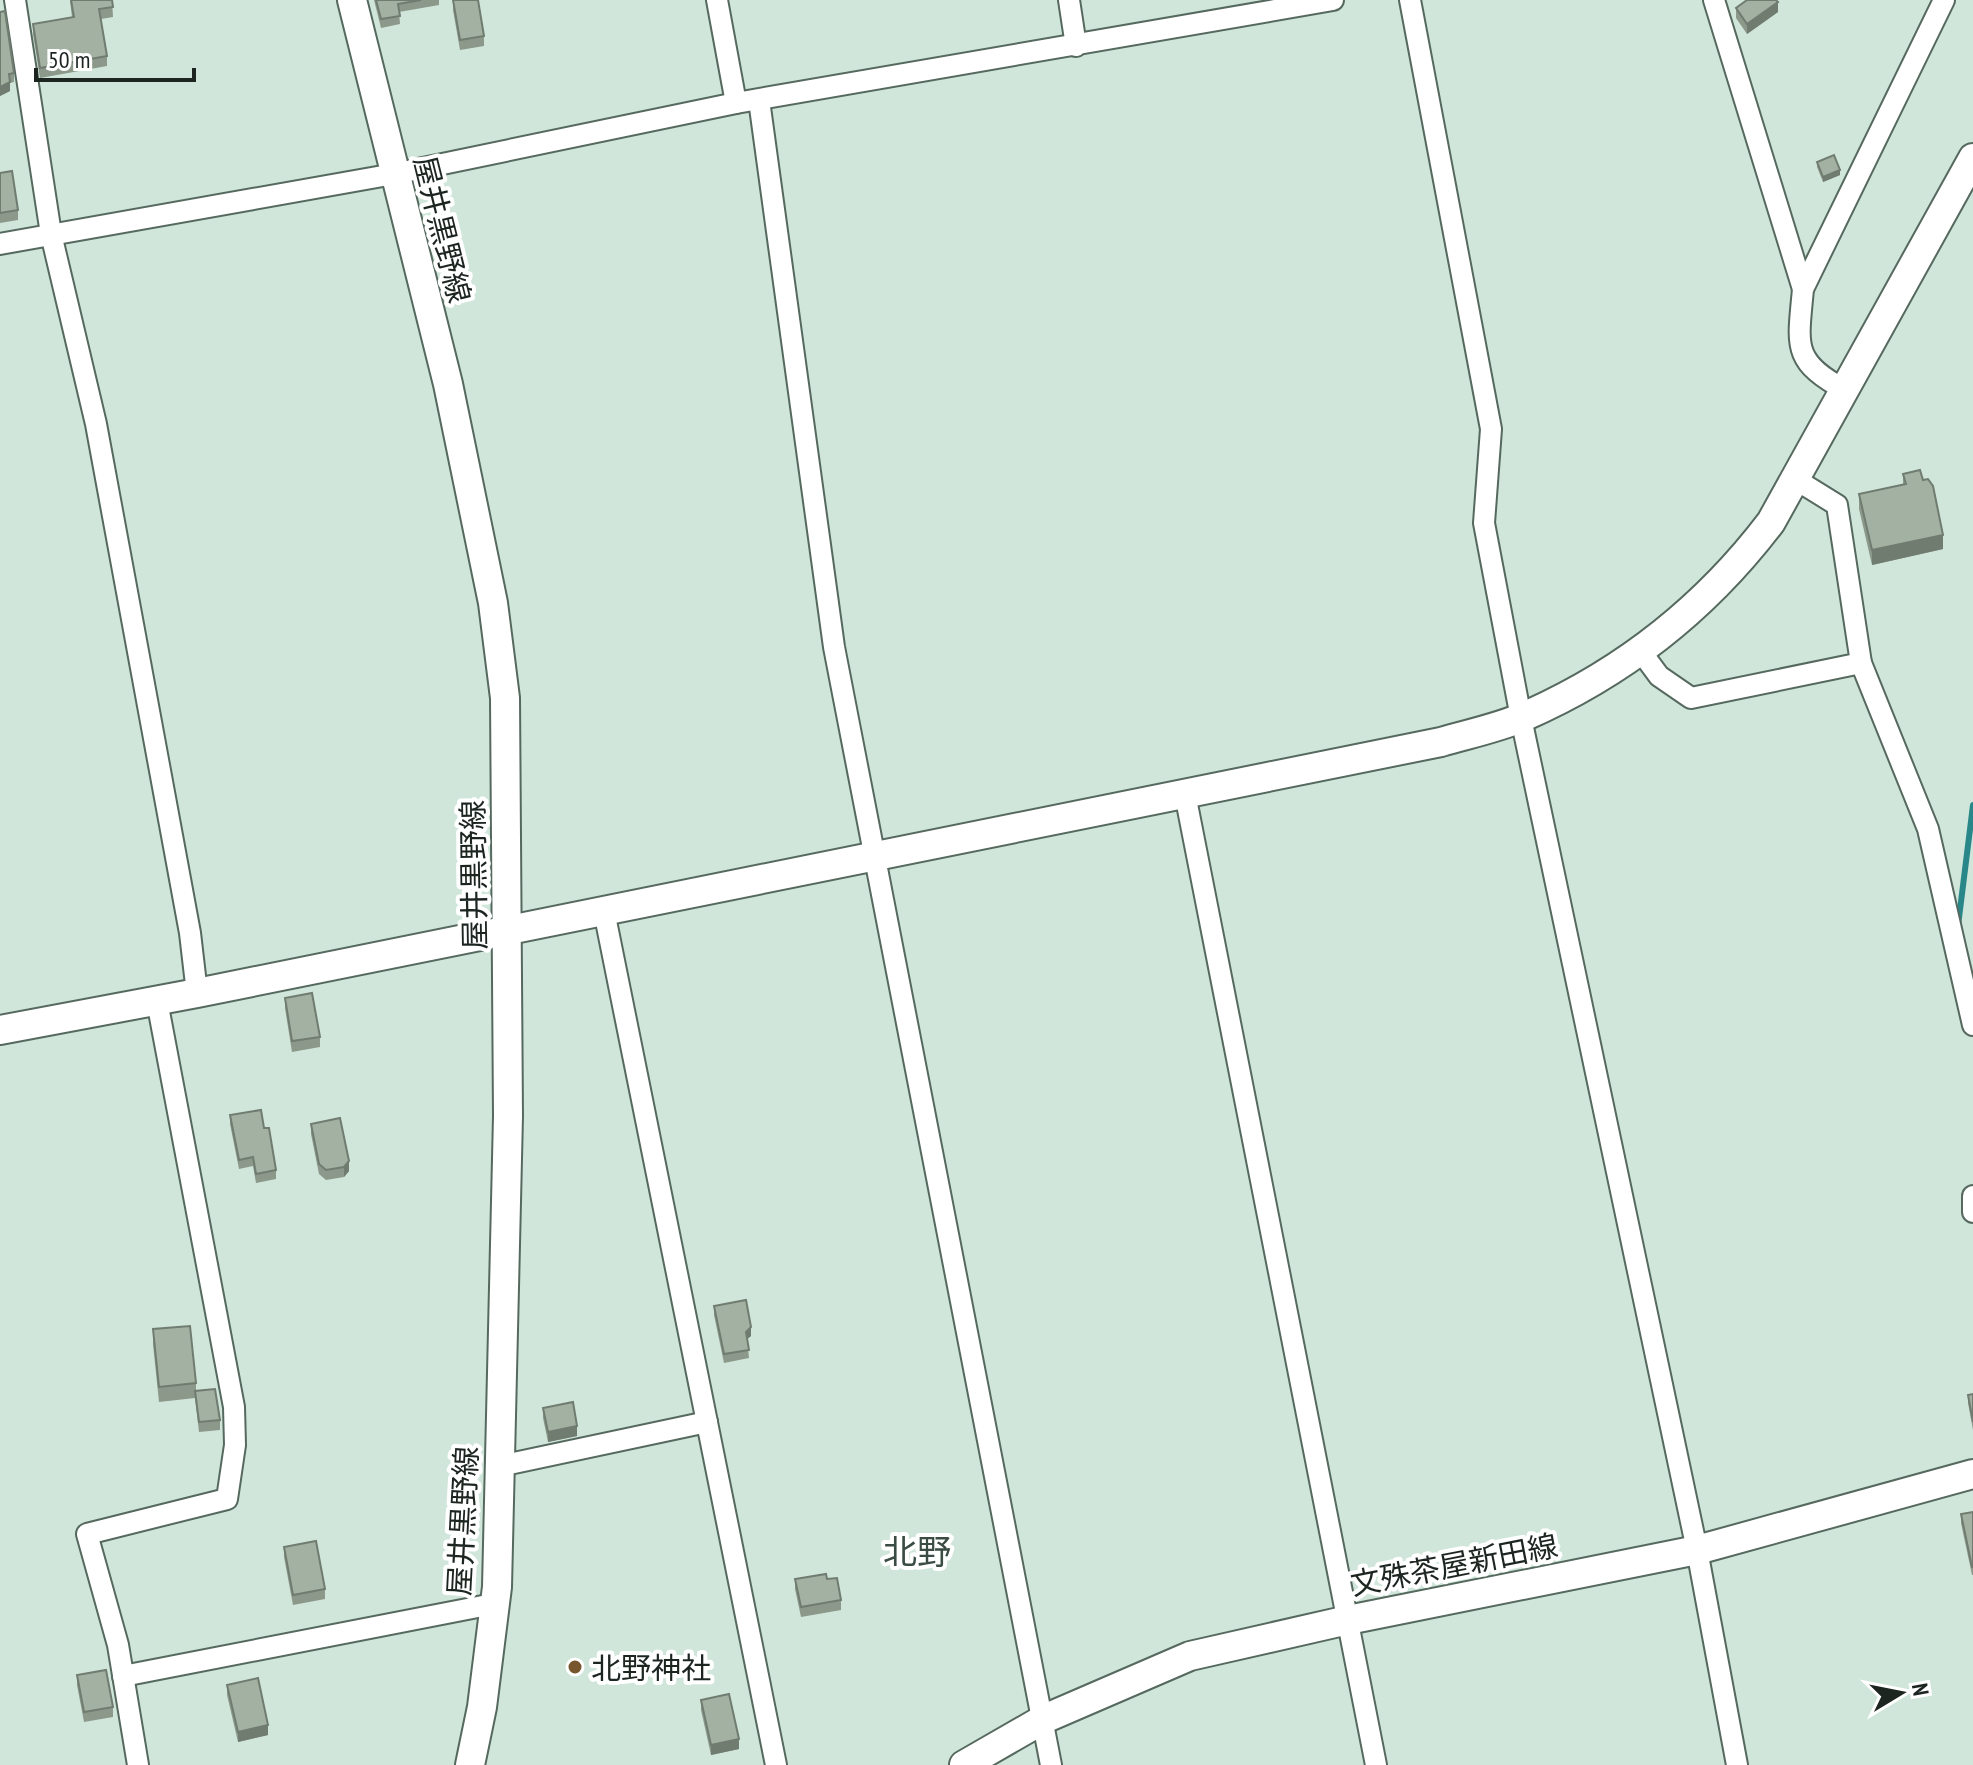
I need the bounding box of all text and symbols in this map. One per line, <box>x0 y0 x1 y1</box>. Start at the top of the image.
scale bar <box>36 32 194 82</box>
text: 50 m <box>48 44 90 75</box>
street label: 屋井黒野線 <box>406 152 480 306</box>
street label: 屋井黒野線 <box>452 800 494 950</box>
street label: 屋井黒野線 <box>439 1445 485 1597</box>
street label: 文殊茶屋新田線 <box>1347 1525 1561 1603</box>
district label: 北野 <box>883 1529 951 1573</box>
place label: 北野神社 <box>591 1648 711 1687</box>
north arrow <box>1861 1653 1941 1733</box>
marker: 北野神社 <box>566 1658 584 1676</box>
text: N <box>1906 1681 1936 1698</box>

